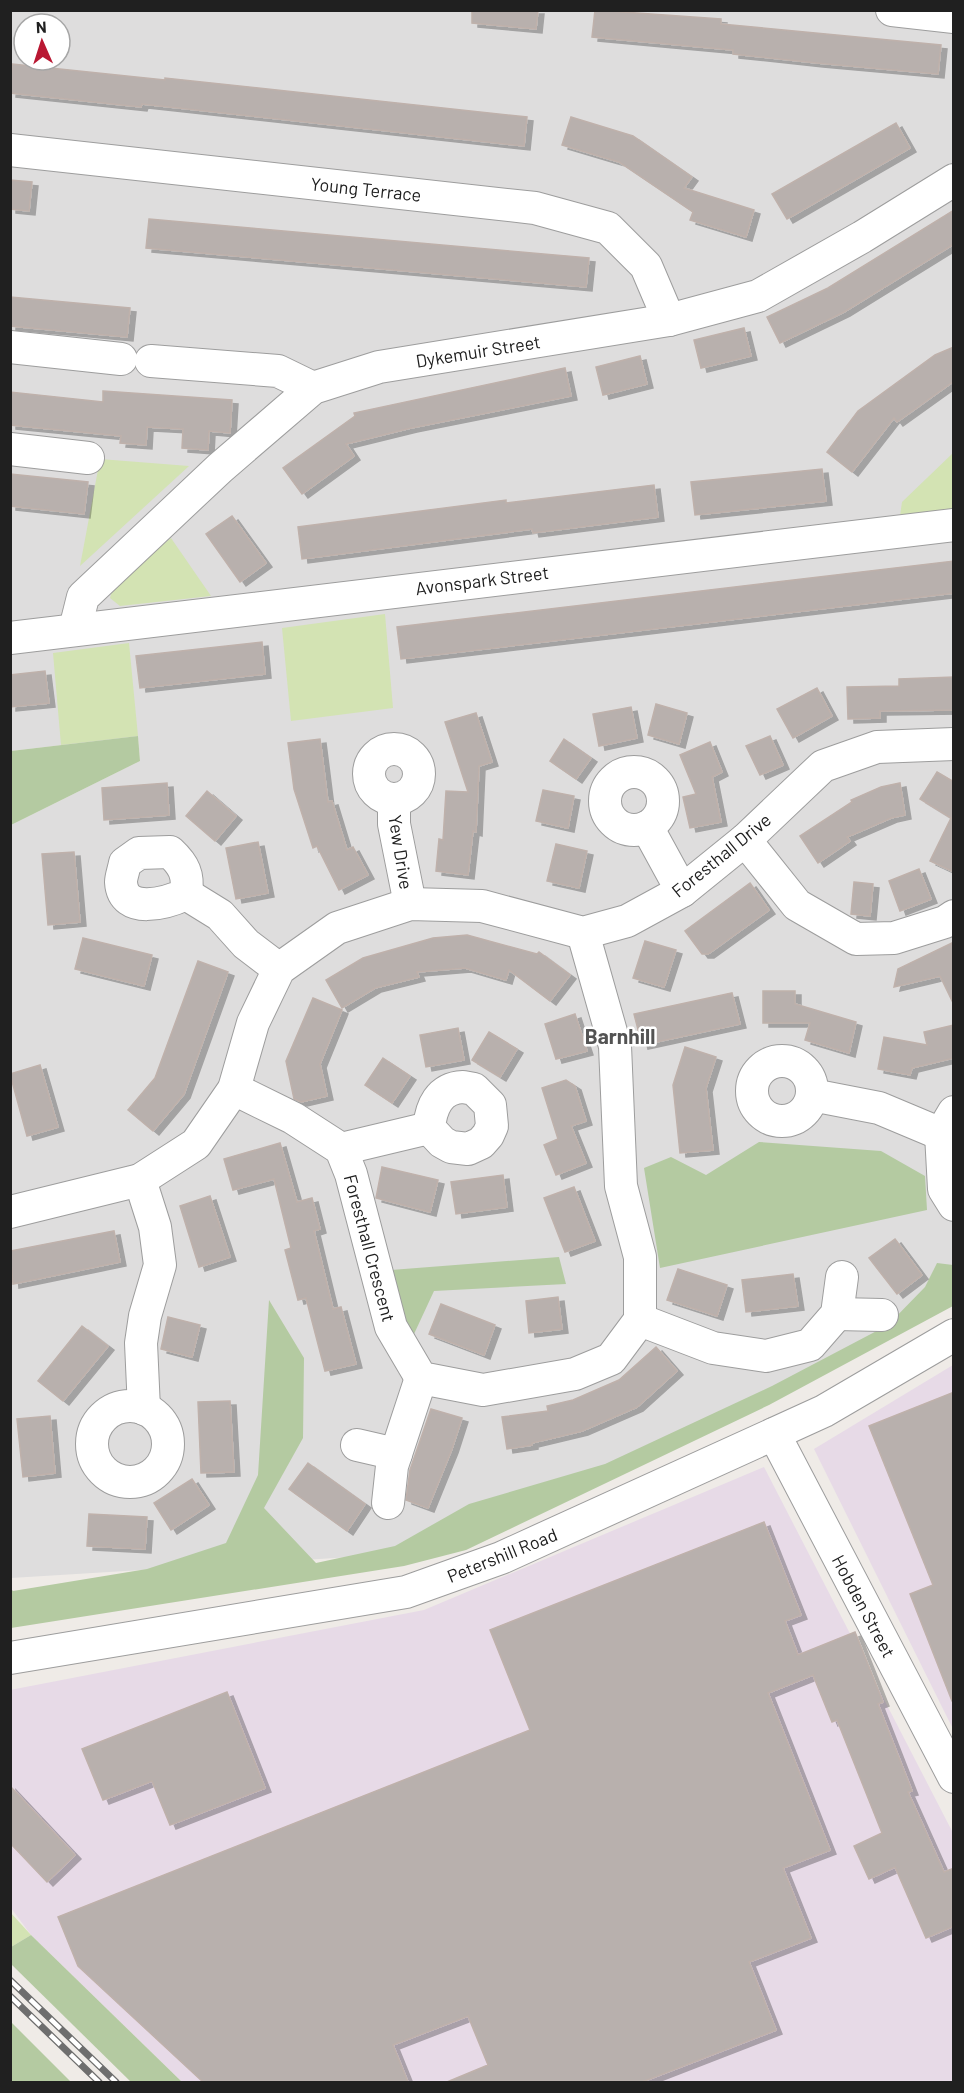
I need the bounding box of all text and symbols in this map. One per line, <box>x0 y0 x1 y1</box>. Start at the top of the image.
north arrow <box>12 12 72 72</box>
text: N <box>35 17 47 36</box>
street label: Young Terrace <box>310 172 422 206</box>
street label: Dykemuir Street <box>414 330 542 372</box>
street label: Avonspark Street <box>414 561 550 599</box>
street label: Foresthall Drive <box>667 808 775 902</box>
street label: Yew Drive <box>384 813 418 891</box>
district label: Barnhill <box>585 1023 655 1048</box>
street label: Foresthall Crescent <box>340 1172 400 1324</box>
street label: Petershill Road <box>444 1523 560 1587</box>
street label: Hobden Street <box>828 1551 900 1661</box>

